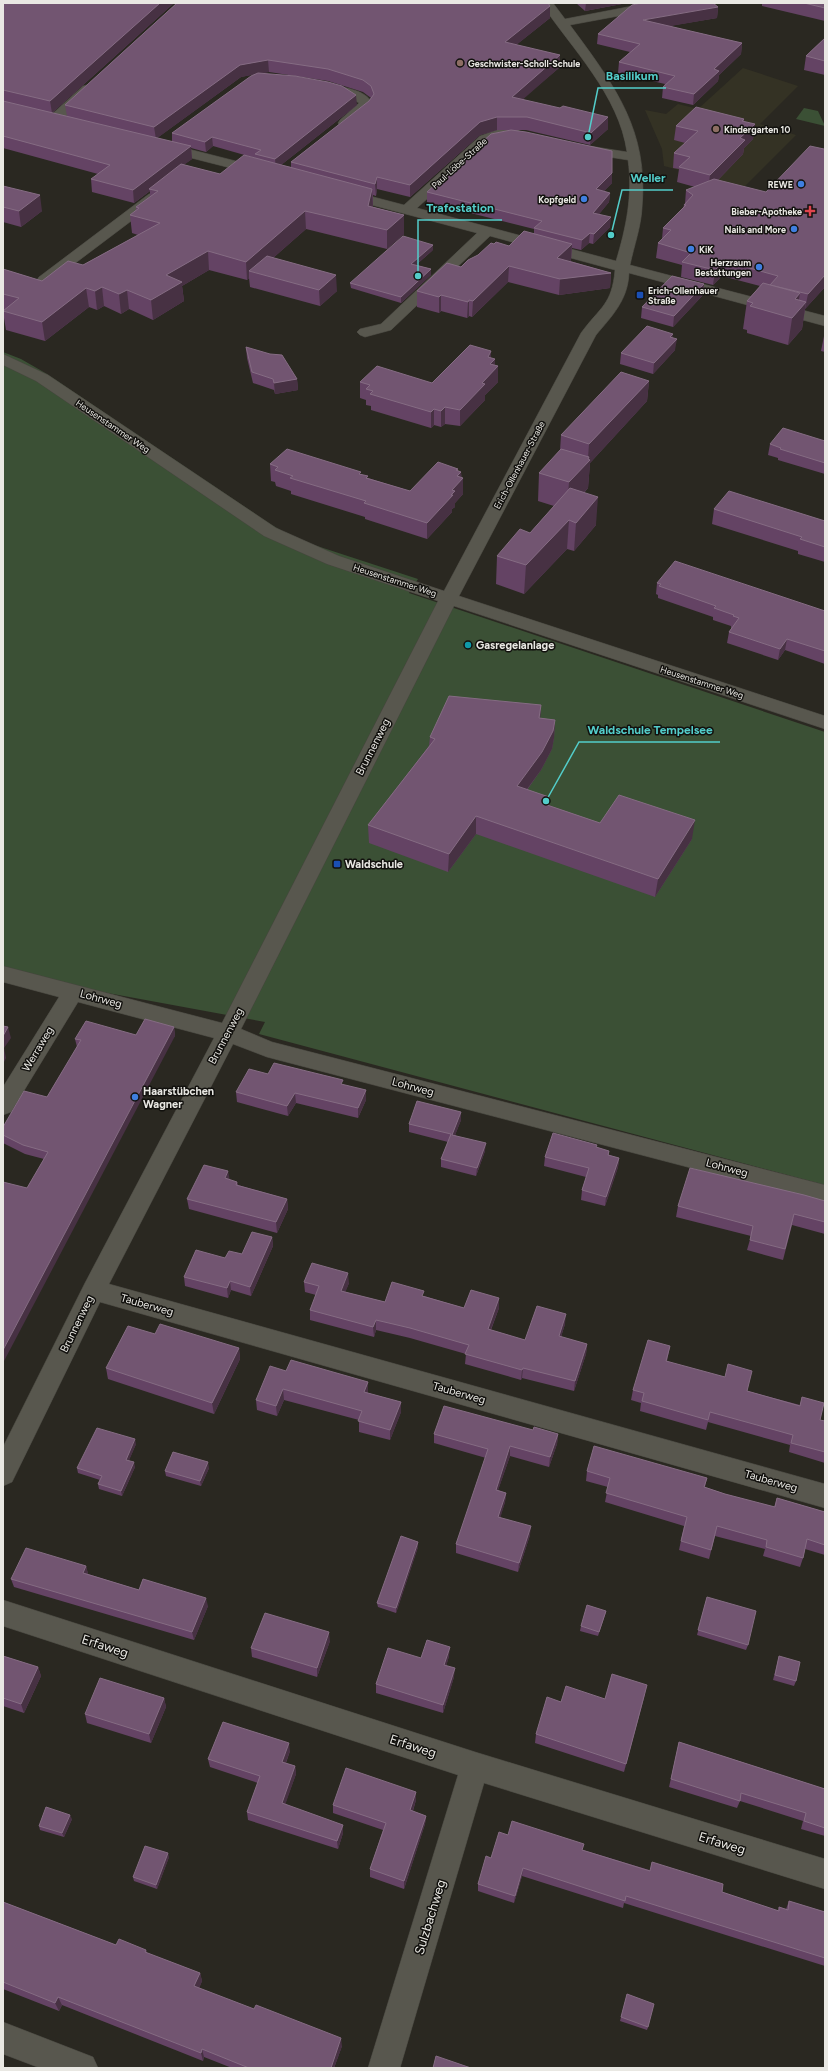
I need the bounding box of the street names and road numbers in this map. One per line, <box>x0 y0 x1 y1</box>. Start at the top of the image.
street label: Paul-Löbe-Straße <box>429 135 489 191</box>
street label: Heusenstammer Weg <box>74 397 152 455</box>
street label: Erich-Ollenhauer-Straße <box>491 419 547 511</box>
street label: Heusenstammer Weg <box>352 561 438 599</box>
street label: Heusenstammer Weg <box>659 663 745 701</box>
street label: Brunnenweg <box>353 716 393 778</box>
street label: Lohrweg <box>79 987 123 1011</box>
street label: Brunnenweg <box>206 1006 246 1066</box>
street label: Werraweg <box>20 1024 56 1074</box>
street label: Lohrweg <box>391 1075 435 1099</box>
street label: Lohrweg <box>705 1156 749 1180</box>
street label: Tauberweg <box>119 1291 175 1319</box>
street label: Brunnenweg <box>58 1293 96 1355</box>
street label: Tauberweg <box>431 1379 487 1407</box>
street label: Tauberweg <box>743 1467 799 1495</box>
street label: Erfaweg <box>80 1631 130 1661</box>
street label: Erfaweg <box>388 1731 438 1761</box>
street label: Erfaweg <box>697 1829 747 1857</box>
street label: Sulzbachweg <box>411 1878 449 1956</box>

